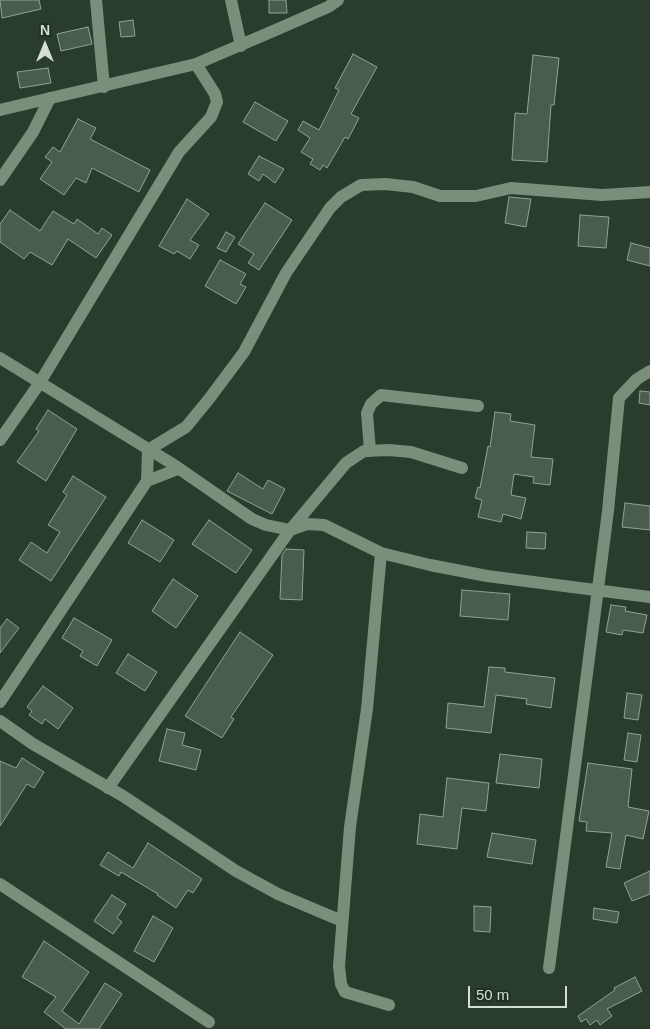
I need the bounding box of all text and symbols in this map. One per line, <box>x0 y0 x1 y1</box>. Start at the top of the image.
north arrow <box>20 20 70 70</box>
text: N <box>40 22 50 38</box>
scale bar <box>470 976 569 1008</box>
text: 50 m <box>476 986 509 1003</box>

